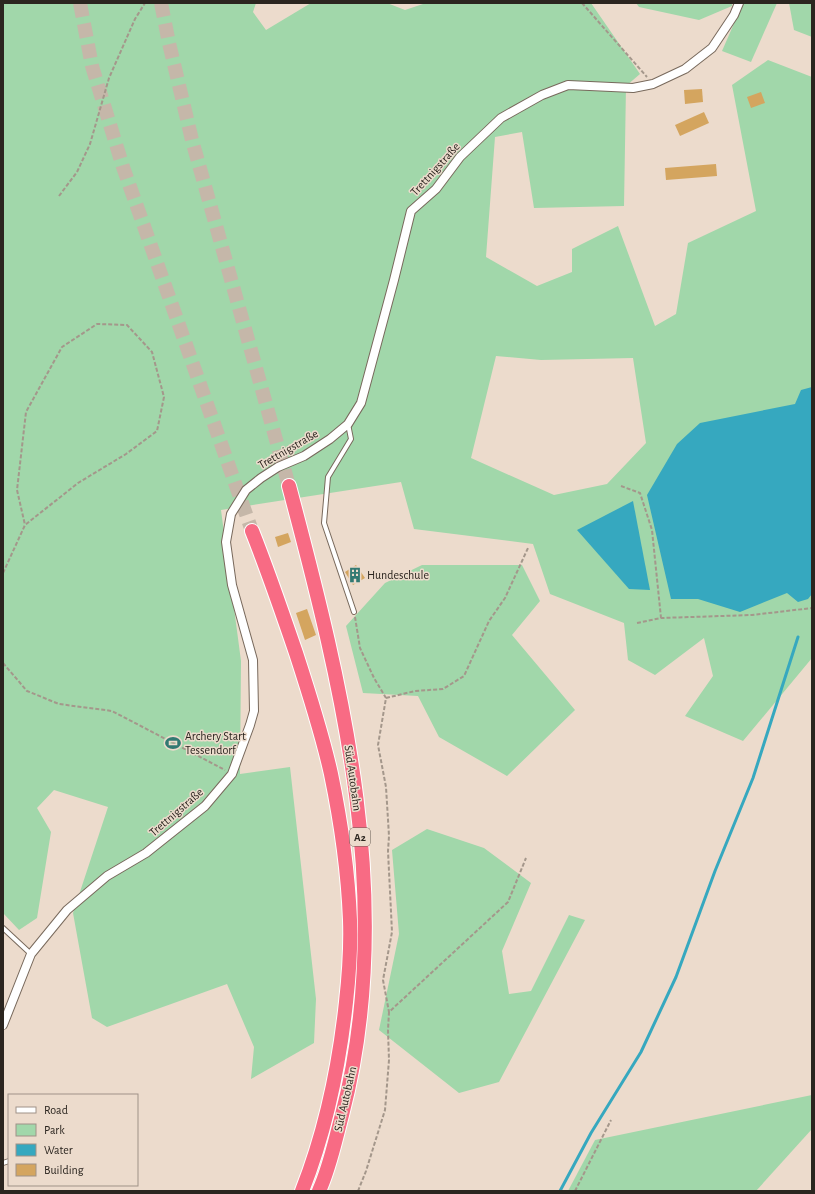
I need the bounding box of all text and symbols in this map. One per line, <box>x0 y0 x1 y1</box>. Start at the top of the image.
street label: Trettnigstraße <box>408 140 462 198</box>
street label: Trettnigstraße <box>256 427 320 471</box>
building icon: Hundeschule <box>346 566 364 584</box>
place label: Hundeschule <box>367 569 429 581</box>
place label: Archery Start Tessendorf <box>185 730 246 756</box>
sports icon: Archery Start Tessendorf <box>164 734 182 752</box>
street label: Süd Autobahn <box>342 744 364 812</box>
street label: Trettnigstraße <box>147 786 205 838</box>
road number: A2 <box>350 828 370 846</box>
street label: Süd Autobahn <box>332 1065 358 1133</box>
legend <box>8 1094 138 1186</box>
text: Road <box>44 1104 68 1116</box>
text: Park <box>44 1124 65 1136</box>
text: Water <box>44 1144 73 1156</box>
text: Building <box>44 1164 84 1176</box>

